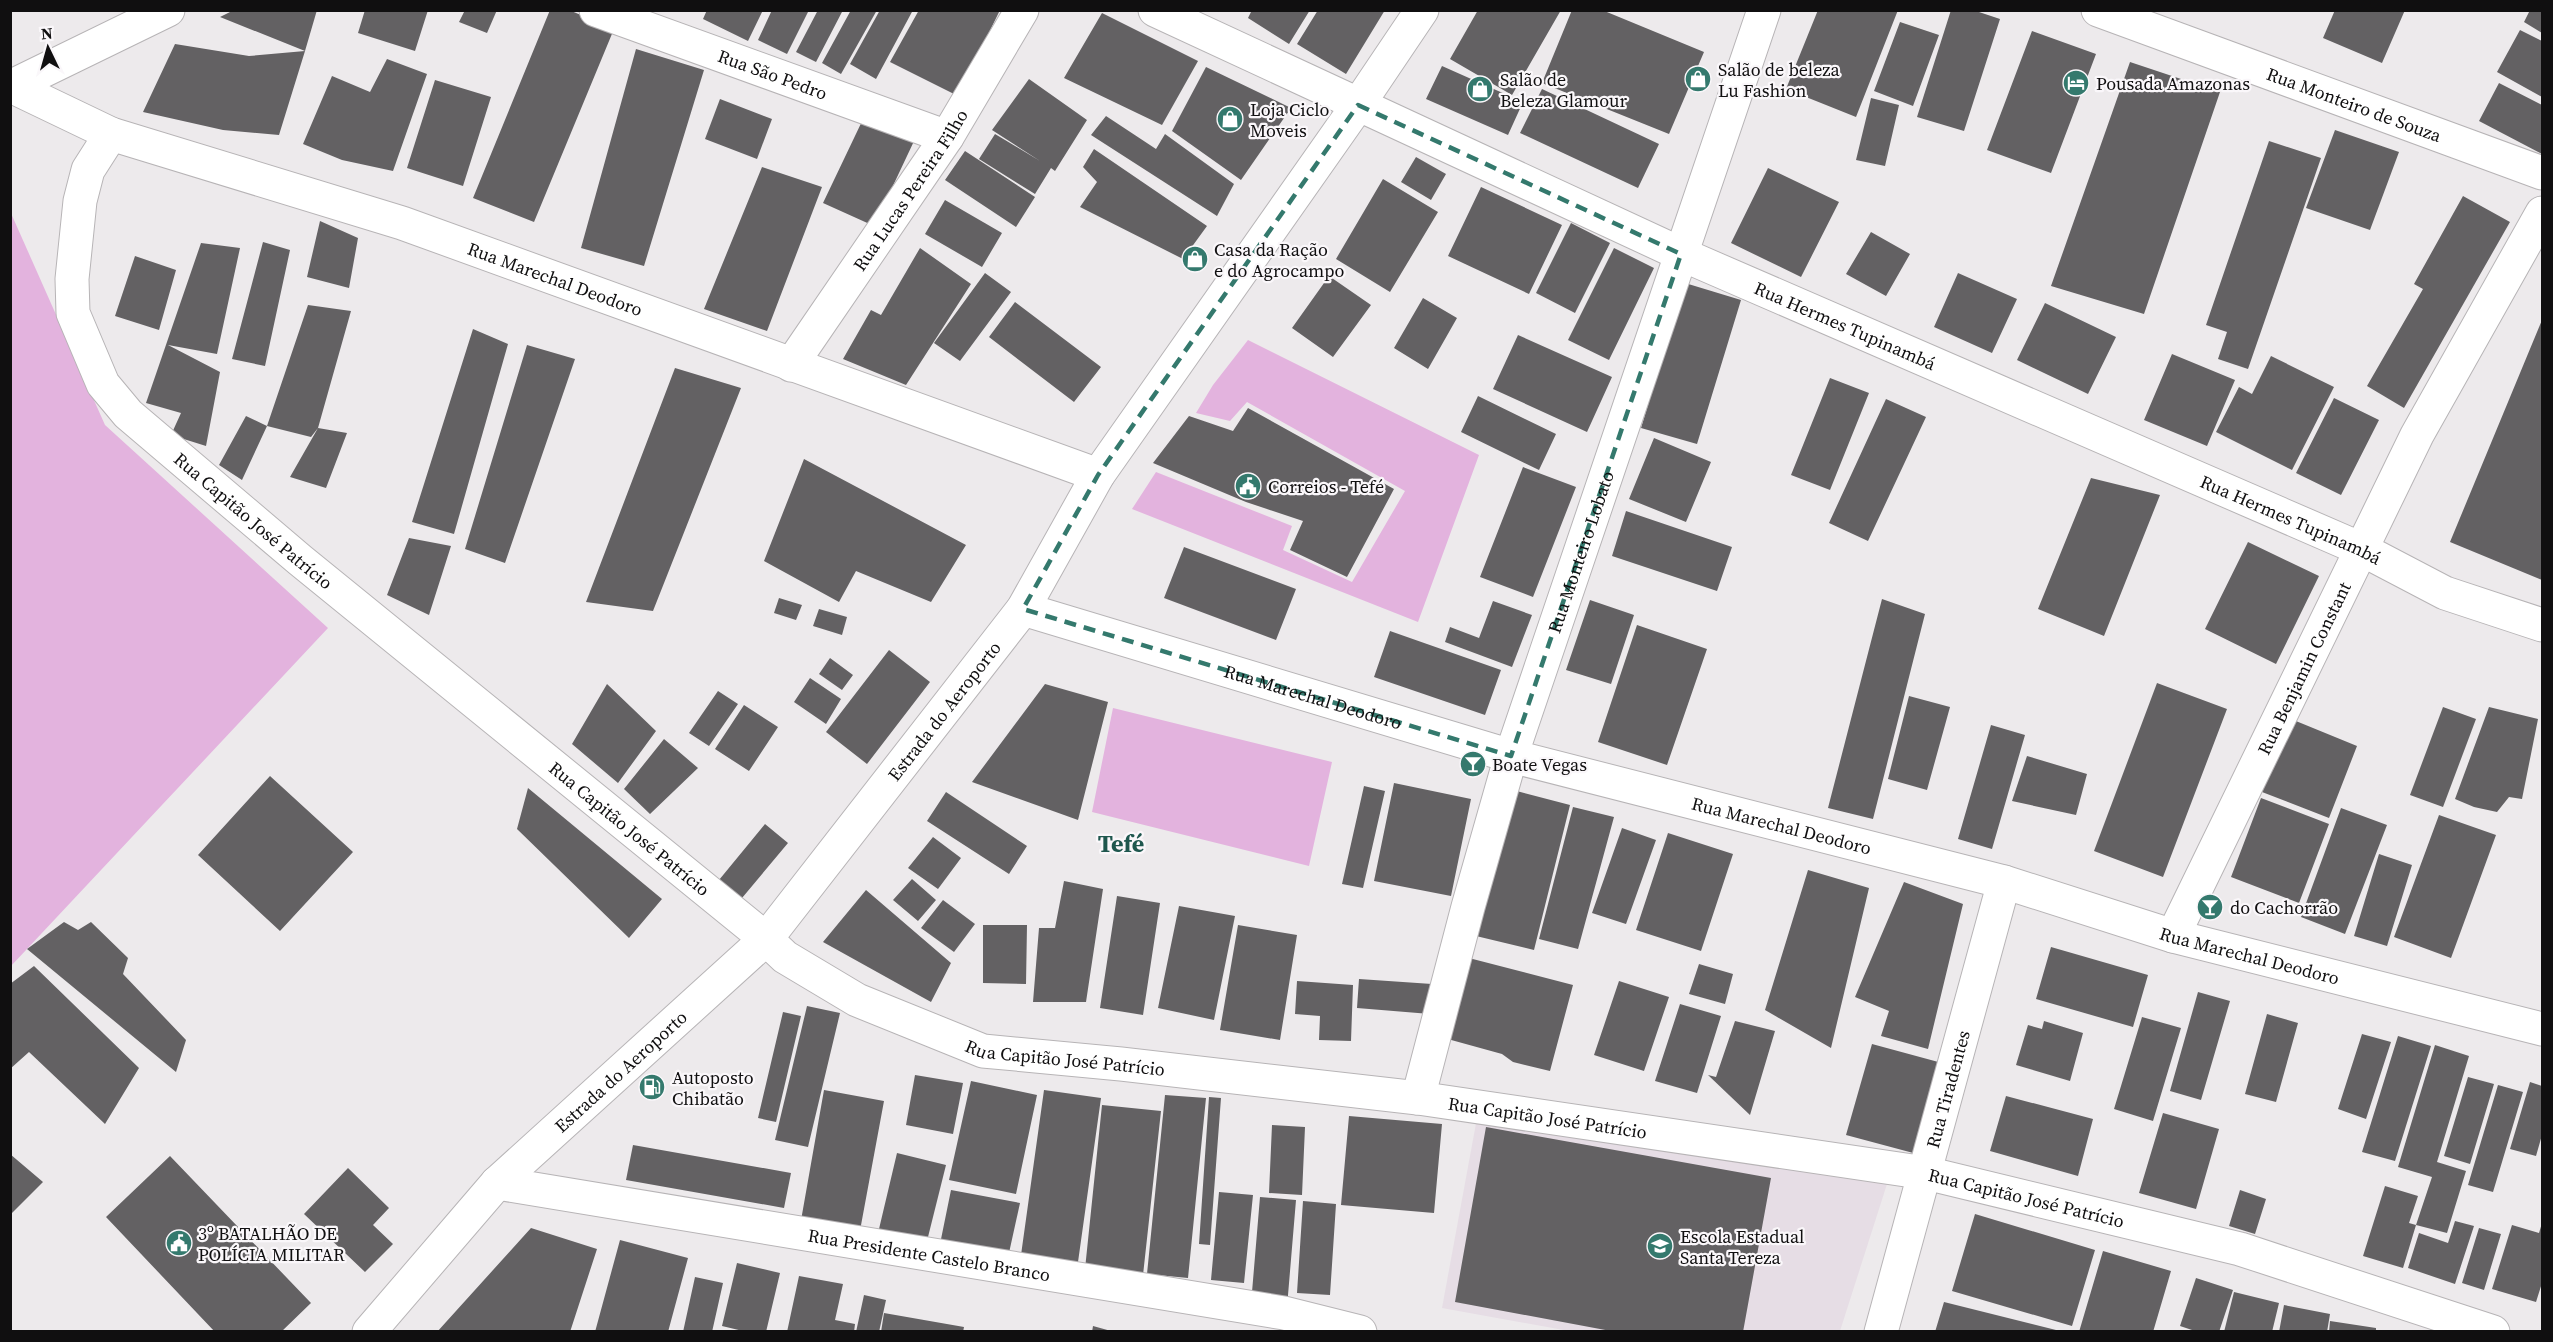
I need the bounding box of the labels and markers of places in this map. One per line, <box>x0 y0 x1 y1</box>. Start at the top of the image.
place label: Salão de beleza Lu Fashion <box>1718 57 1841 103</box>
shop icon: Salão de beleza Lu Fashion <box>1683 64 1713 94</box>
place label: Salão de Beleza Glamour <box>1500 67 1627 113</box>
hotel icon: Pousada Amazonas <box>2061 68 2091 98</box>
place label: Pousada Amazonas <box>2096 71 2250 96</box>
shop icon: Salão de Beleza Glamour <box>1465 74 1495 104</box>
place label: Loja Ciclo Moveis <box>1250 97 1330 143</box>
shop icon: Loja Ciclo Moveis <box>1215 104 1245 134</box>
place label: Casa da Ração e do Agrocampo <box>1214 237 1345 283</box>
shop icon: Casa da Ração e do Agrocampo <box>1180 244 1210 274</box>
public building icon: Correios - Tefé <box>1233 471 1263 501</box>
place label: Correios - Tefé <box>1268 474 1384 499</box>
bar icon: Boate Vegas <box>1458 749 1488 779</box>
place label: Boate Vegas <box>1492 752 1587 777</box>
bar icon: do Cachorrão <box>2195 892 2225 922</box>
place label: do Cachorrão <box>2230 895 2338 920</box>
place label: Autoposto Chibatão <box>672 1065 754 1111</box>
fuel station icon: Autoposto Chibatão <box>637 1072 667 1102</box>
place label: 3º BATALHÃO DE POLÍCIA MILITAR <box>198 1221 345 1267</box>
place label: Escola Estadual Santa Tereza <box>1680 1224 1804 1270</box>
public building icon: 3º BATALHÃO DE POLÍCIA MILITAR <box>164 1228 194 1258</box>
school or university icon: Escola Estadual Santa Tereza <box>1645 1231 1675 1261</box>

